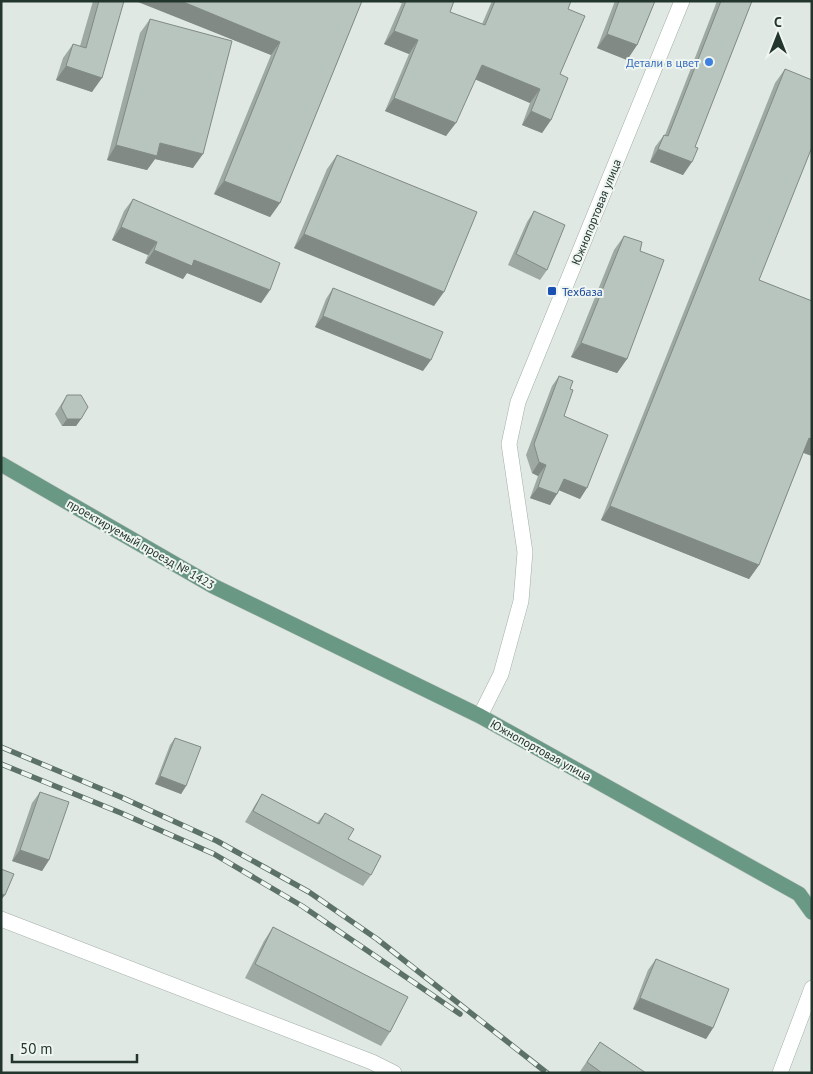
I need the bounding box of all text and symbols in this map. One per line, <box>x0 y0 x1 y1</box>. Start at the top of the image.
north arrow <box>753 10 803 60</box>
text: С <box>774 13 782 31</box>
place label: Детали в цвет <box>626 55 699 70</box>
marker: Детали в цвет <box>703 56 715 68</box>
street label: Южнопортовая улица <box>568 157 624 267</box>
place label: Техбаза <box>562 284 603 299</box>
marker: Техбаза <box>546 285 558 297</box>
street label: проектируемый проезд № 1423 <box>65 496 217 592</box>
street label: Южнопортовая улица <box>488 716 594 784</box>
scale bar <box>12 1032 138 1064</box>
text: 50 m <box>20 1039 53 1058</box>

